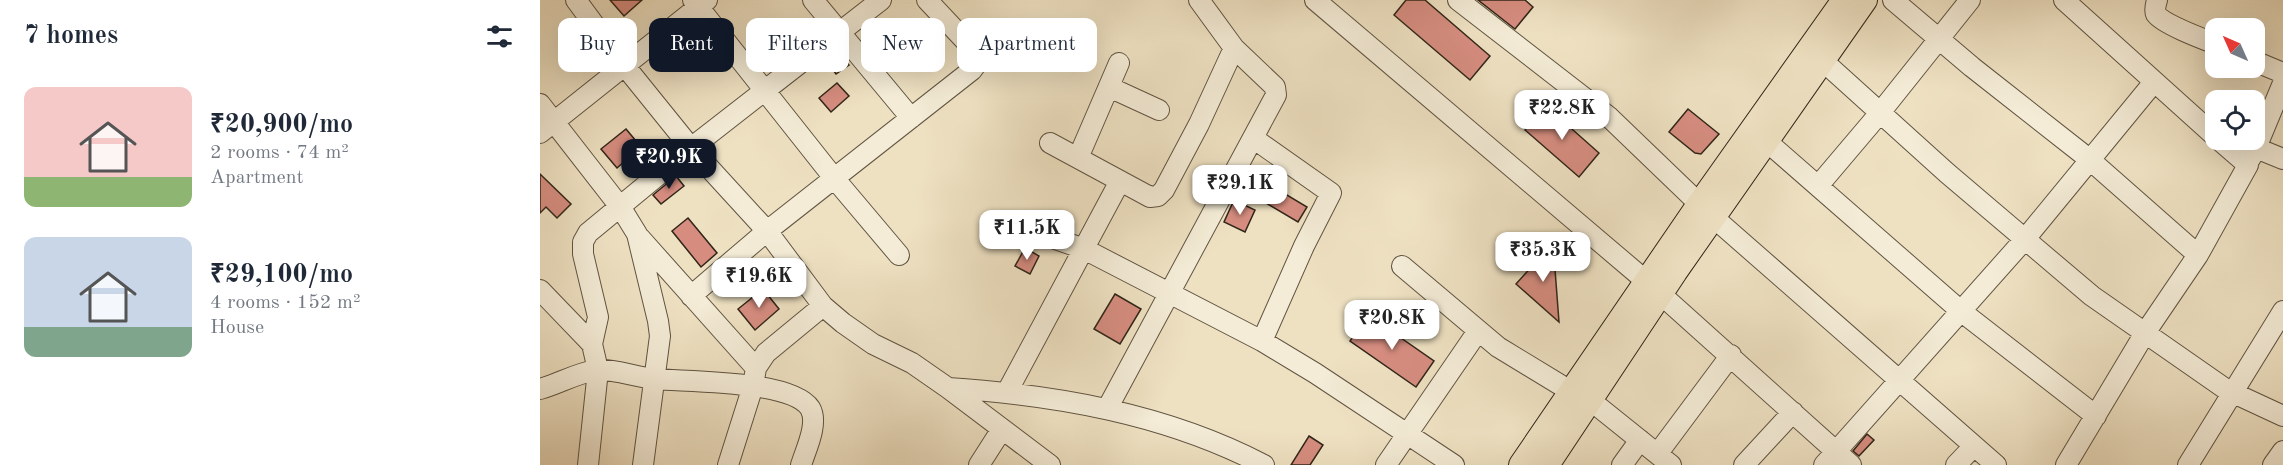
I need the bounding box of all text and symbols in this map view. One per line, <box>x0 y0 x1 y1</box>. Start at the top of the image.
chip: Buy <box>558 18 637 72</box>
chip: Rent <box>649 18 734 72</box>
chip: Filters <box>746 18 849 72</box>
chip: New <box>861 18 945 72</box>
chip: Apartment <box>957 18 1097 72</box>
north arrow <box>2205 18 2265 78</box>
map controls <box>2205 18 2265 150</box>
icon: filters <box>483 20 516 53</box>
text: 7 homes <box>24 23 118 49</box>
pin: ₹22.8K <box>1513 90 1611 141</box>
button: locate <box>2205 90 2265 150</box>
text: ₹22.8K <box>1528 99 1596 119</box>
icon: home <box>72 111 144 183</box>
text: ₹20,900/mo <box>210 112 353 138</box>
pin: ₹20.9K <box>620 139 718 190</box>
text: 2 rooms · 74 m² <box>210 143 349 163</box>
text: ₹20.9K <box>635 148 703 168</box>
pin: ₹29.1K <box>1191 165 1289 216</box>
text: Apartment <box>210 168 304 188</box>
text: ₹29.1K <box>1206 174 1274 194</box>
pin: ₹11.5K <box>978 210 1076 261</box>
text: ₹11.5K <box>993 219 1061 239</box>
pin: ₹35.3K <box>1494 232 1592 283</box>
text: ₹35.3K <box>1509 241 1577 261</box>
pin: ₹19.6K <box>710 258 808 309</box>
icon: home <box>72 261 144 333</box>
text: ₹29,100/mo <box>210 262 353 288</box>
text: ₹19.6K <box>725 267 793 287</box>
text: 4 rooms · 152 m² <box>210 293 360 313</box>
pin: ₹20.8K <box>1343 300 1441 351</box>
text: ₹20.8K <box>1358 309 1426 329</box>
text: House <box>210 318 264 338</box>

